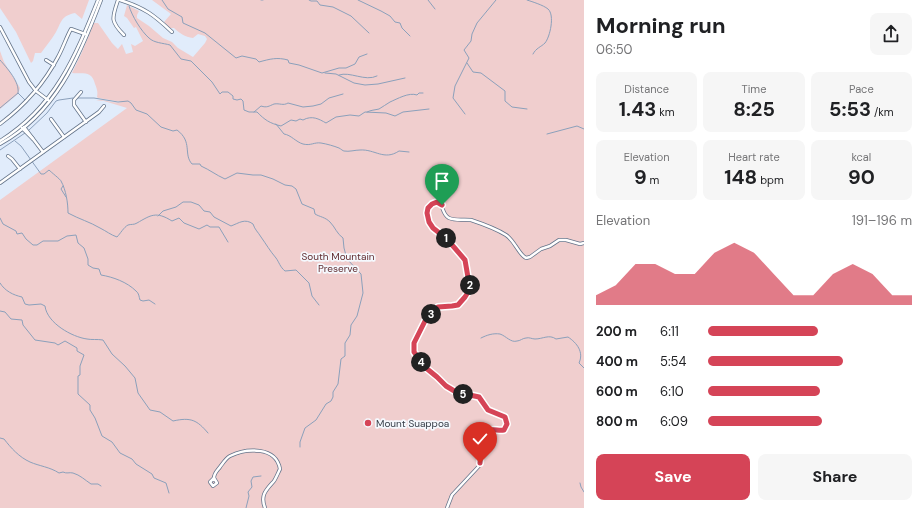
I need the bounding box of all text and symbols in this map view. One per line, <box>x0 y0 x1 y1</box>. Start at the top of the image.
text: Morning run <box>596 11 726 40</box>
button: share <box>870 13 912 55</box>
text: 06:50 <box>596 41 633 58</box>
text: Distance <box>624 82 669 96</box>
text: Time <box>742 82 766 96</box>
text: Pace <box>849 82 874 96</box>
text: 1.43 <box>619 96 656 122</box>
text: 8:25 <box>733 96 775 122</box>
text: 5:53 <box>829 96 871 122</box>
text: km <box>656 105 675 119</box>
text: /km <box>871 105 894 119</box>
text: Elevation <box>624 150 670 164</box>
text: Heart rate <box>728 150 780 164</box>
text: kcal <box>851 150 871 164</box>
pin <box>425 164 459 205</box>
text: 9 <box>634 164 647 190</box>
text: 148 <box>724 164 757 190</box>
text: 90 <box>848 164 875 190</box>
icon: arrive <box>431 170 453 192</box>
text: m <box>647 173 659 187</box>
text: bpm <box>757 173 784 187</box>
text: Elevation <box>596 212 650 229</box>
text: 191–196 m <box>852 212 912 229</box>
pin: 1 <box>436 228 456 248</box>
text: 1 <box>444 231 448 245</box>
park label: South Mountain Preserve <box>301 250 375 275</box>
pin: 2 <box>460 275 480 295</box>
text: 2 <box>467 278 473 292</box>
pin: 3 <box>421 304 441 324</box>
text: 3 <box>428 307 434 321</box>
text: 200 m <box>596 323 637 340</box>
text: 6:11 <box>660 323 679 340</box>
pin: 4 <box>411 352 431 372</box>
text: 400 m <box>596 353 638 370</box>
text: 5:54 <box>660 353 686 370</box>
text: 4 <box>417 355 425 369</box>
text: 600 m <box>596 383 638 400</box>
text: 6:10 <box>660 383 684 400</box>
pin: 5 <box>453 384 473 404</box>
text: 5 <box>460 387 466 401</box>
text: 800 m <box>596 413 638 430</box>
text: 6:09 <box>660 413 688 430</box>
place label: Mount Suappoa <box>376 417 449 430</box>
marker: Mount Suappoa <box>363 418 373 428</box>
pin <box>463 422 497 463</box>
icon: check <box>469 428 491 450</box>
button: Save <box>596 454 750 500</box>
button: Share <box>758 454 912 500</box>

